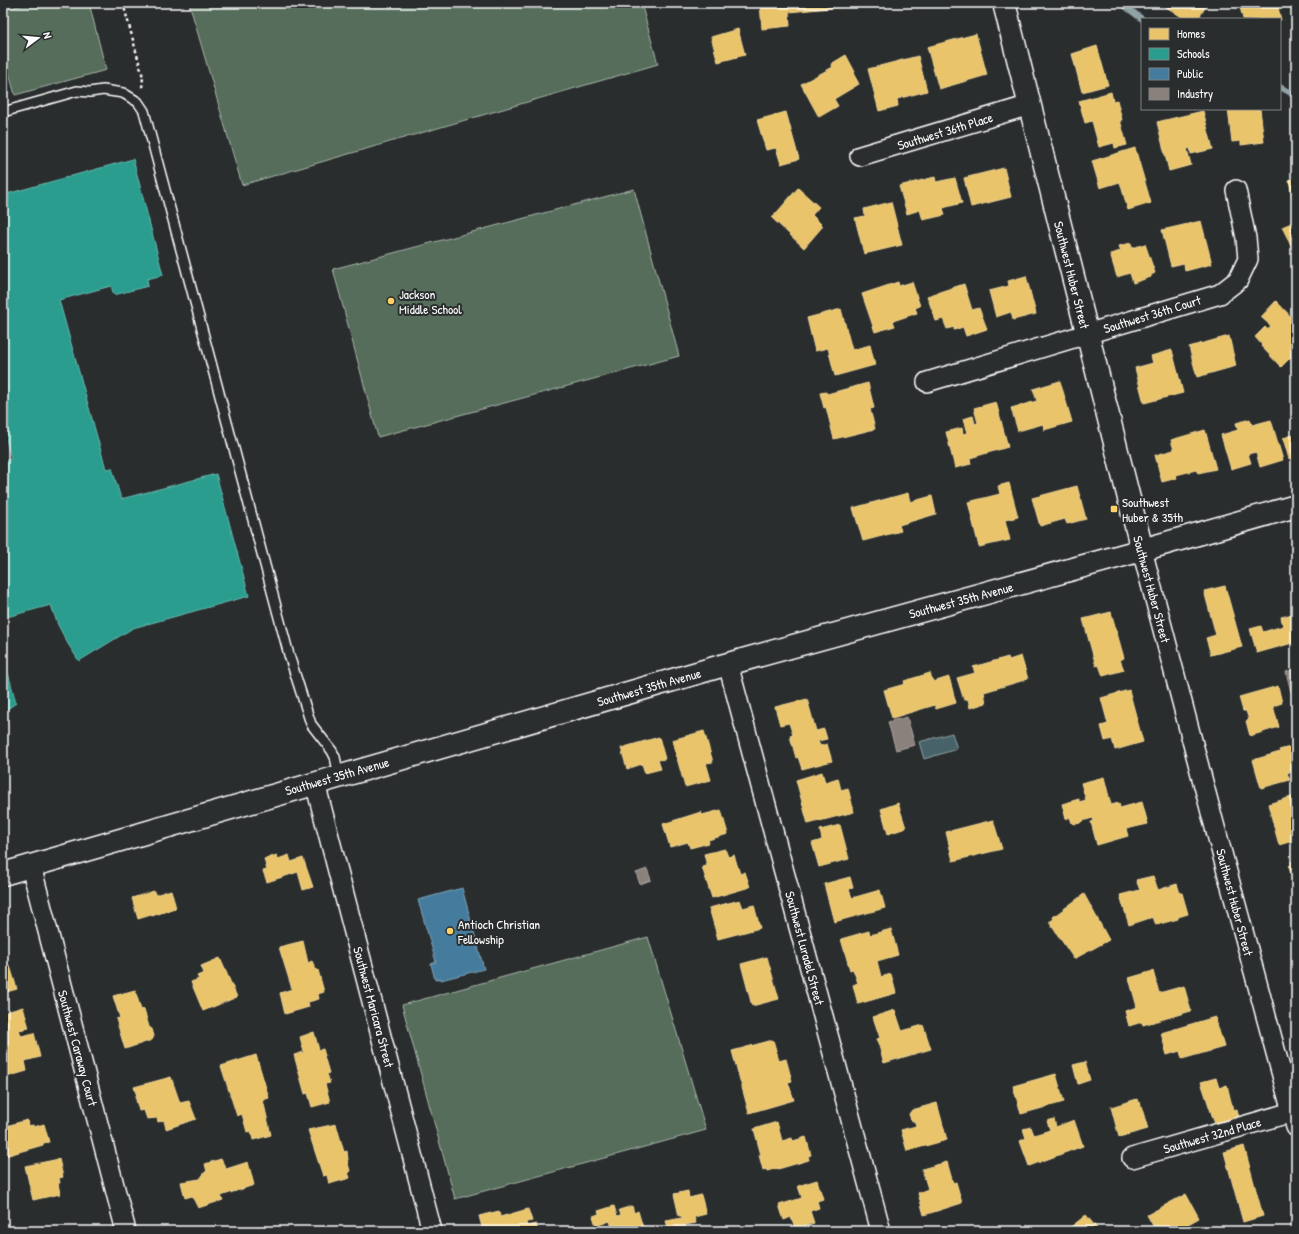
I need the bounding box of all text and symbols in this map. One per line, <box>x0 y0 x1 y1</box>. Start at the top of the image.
north arrow <box>18 18 58 58</box>
legend <box>1141 18 1281 110</box>
text: Homes <box>1177 25 1205 42</box>
text: N <box>40 30 55 40</box>
text: Schools <box>1177 45 1210 62</box>
text: Public <box>1177 65 1203 82</box>
text: Industry <box>1177 85 1213 102</box>
street label: Southwest 36th Place <box>895 108 995 154</box>
street label: Southwest Huber Street <box>1050 219 1094 331</box>
place label: Jackson Middle School <box>399 285 462 318</box>
street label: Southwest 36th Court <box>1101 290 1203 337</box>
marker: Jackson Middle School <box>386 296 396 306</box>
place label: Southwest Huber & 35th <box>1122 493 1183 526</box>
marker: Southwest Huber & 35th <box>1109 504 1119 514</box>
street label: Southwest Huber Street <box>1129 534 1175 645</box>
street label: Southwest 35th Avenue <box>907 577 1015 623</box>
street label: Southwest 35th Avenue <box>595 664 703 710</box>
street label: Southwest 35th Avenue <box>283 753 391 799</box>
street label: Southwest Huber Street <box>1212 847 1258 958</box>
street label: Southwest Luradel Street <box>781 889 829 1007</box>
place label: Antioch Christian Fellowship <box>457 915 540 948</box>
marker: Antioch Christian Fellowship <box>445 926 455 936</box>
street label: Southwest Maricara Street <box>349 945 399 1070</box>
street label: Southwest Caraway Court <box>54 988 102 1108</box>
street label: Southwest 32nd Place <box>1161 1112 1263 1158</box>

